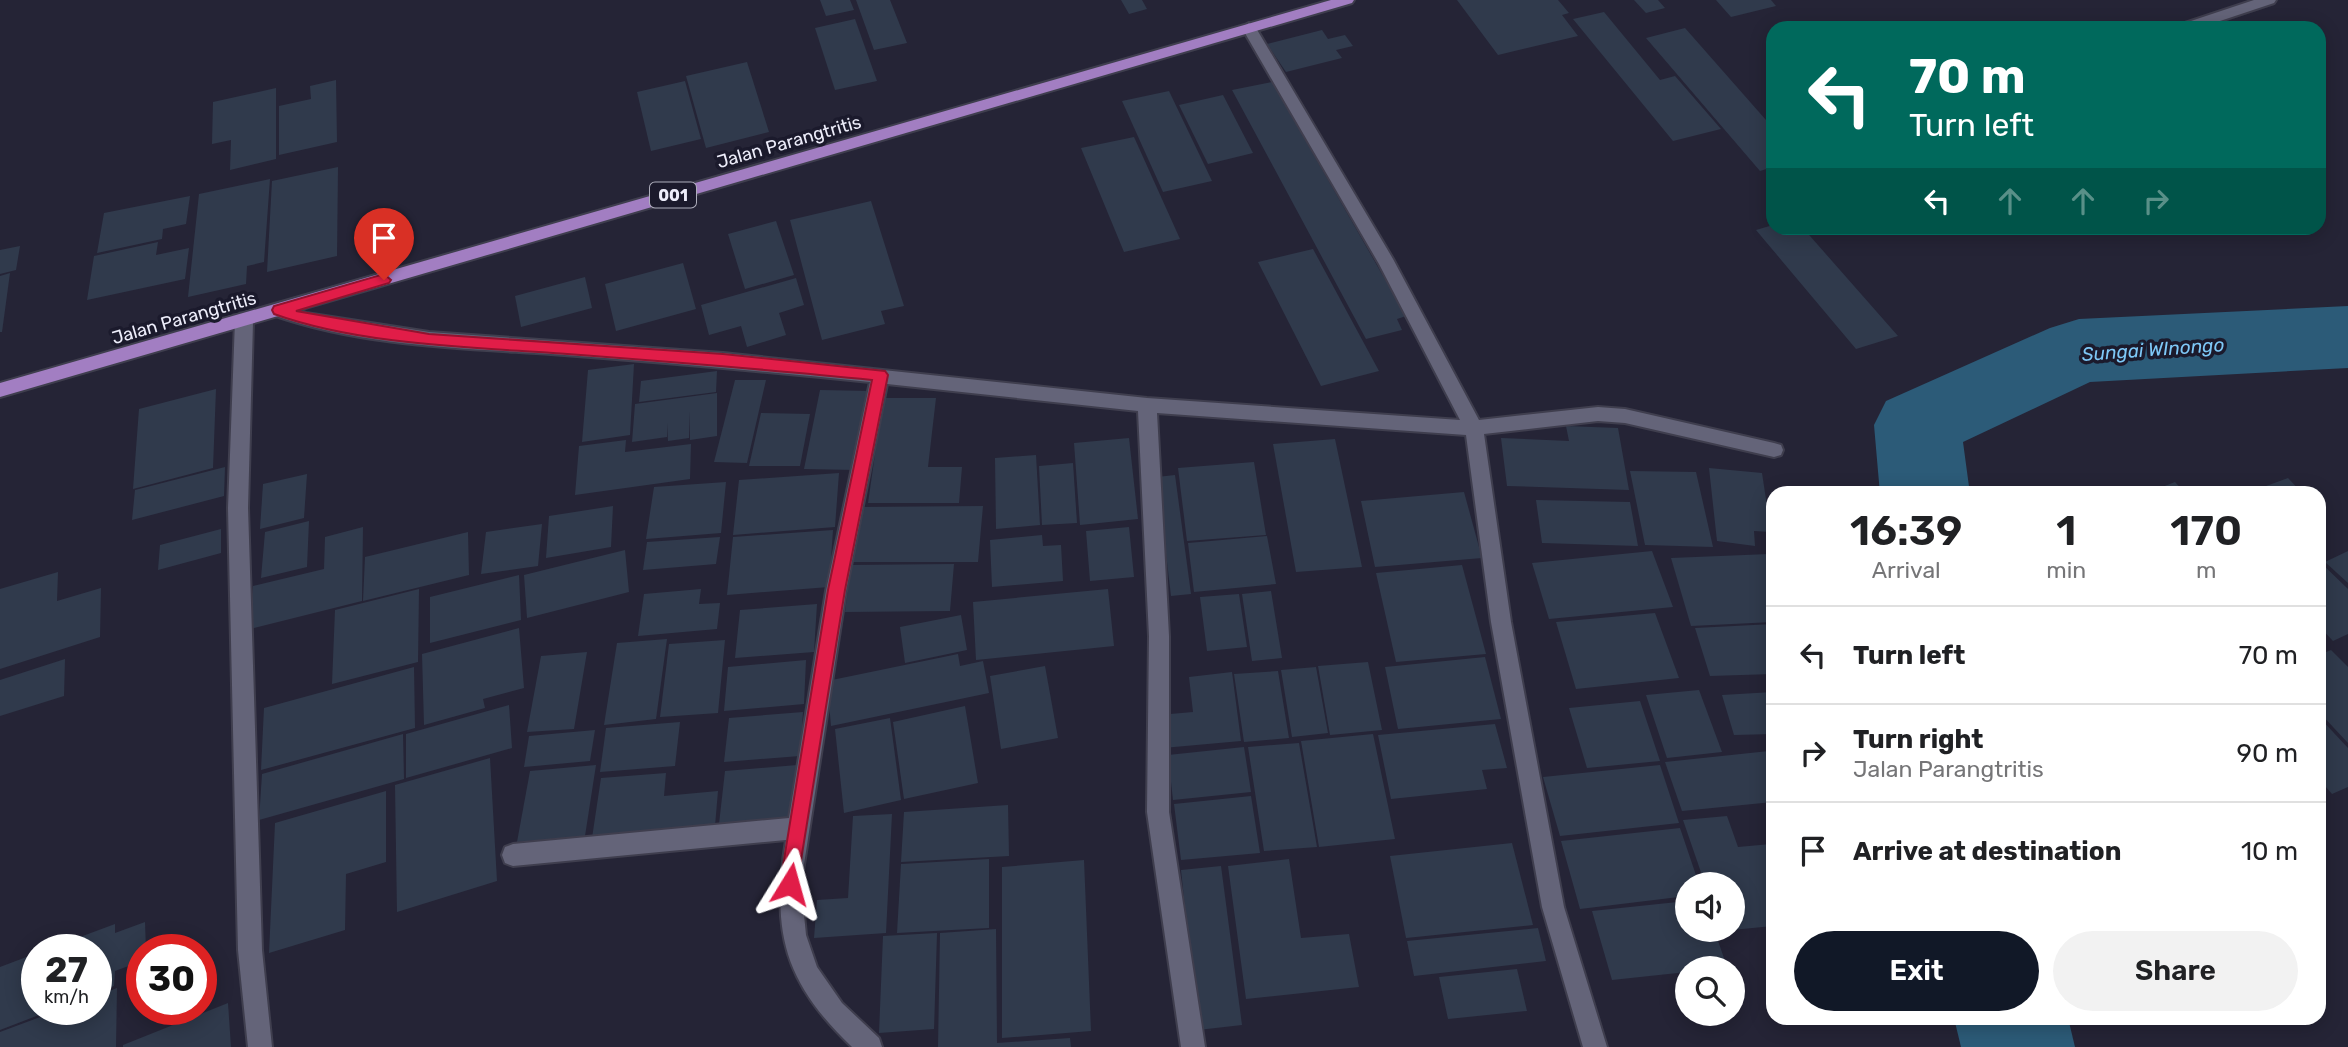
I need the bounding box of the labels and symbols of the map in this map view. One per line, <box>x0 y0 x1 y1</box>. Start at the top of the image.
street label: Jalan Parangtritis <box>714 111 864 173</box>
road number: 001 <box>650 182 696 208</box>
pin <box>354 208 414 280</box>
street label: Jalan Parangtritis <box>109 287 259 349</box>
water label: Sungai WInongo <box>2081 333 2225 366</box>
position arrow <box>753 847 827 921</box>
speed limit sign: 30 <box>126 934 217 1025</box>

